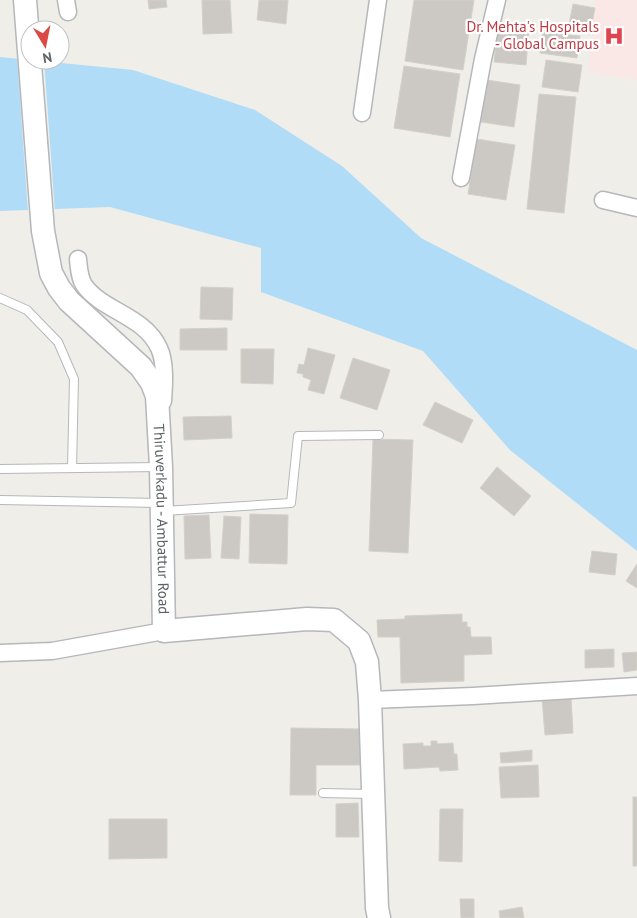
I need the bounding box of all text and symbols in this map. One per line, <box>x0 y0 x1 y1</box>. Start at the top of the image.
place label: Dr. Mehta's Hospitals - Global Campus <box>466 17 599 53</box>
north arrow <box>20 20 70 70</box>
hospital icon: Dr. Mehta's Hospitals - Global Campus <box>603 25 625 47</box>
text: N <box>41 48 53 67</box>
street label: Thiruverkadu - Ambattur Road <box>150 423 174 614</box>

